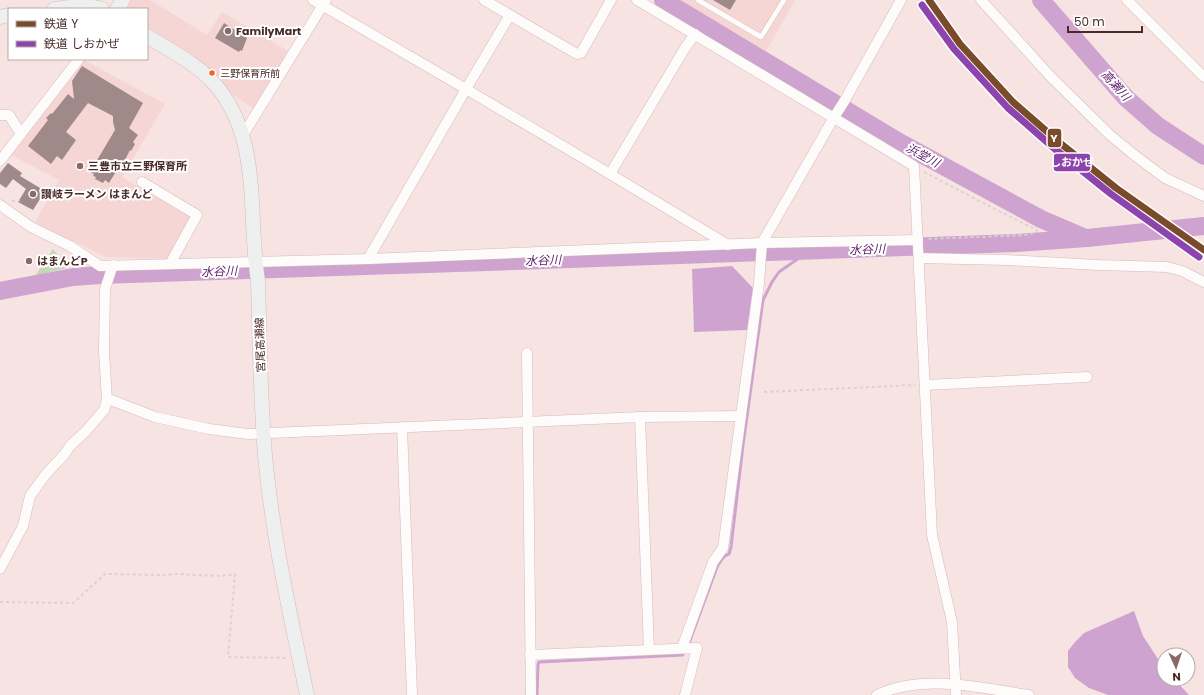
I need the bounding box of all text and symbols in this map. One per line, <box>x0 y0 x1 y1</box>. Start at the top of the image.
legend <box>8 8 148 60</box>
scale bar <box>1068 8 1142 34</box>
text: 50 m <box>1074 13 1105 30</box>
text: 鉄道 Y <box>44 15 78 32</box>
place label: FamilyMart <box>236 23 302 39</box>
marker: FamilyMart <box>223 26 233 36</box>
text: 鉄道 しおかぜ <box>44 35 119 52</box>
place label: 三野保育所前 <box>220 66 280 81</box>
water label: 高瀬川 <box>1098 66 1136 106</box>
marker: 三野保育所前 <box>207 68 217 78</box>
line badge: Y <box>1047 128 1062 148</box>
text: Y <box>1050 130 1058 146</box>
water label: 浜堂川 <box>903 139 945 172</box>
line badge: しおかぜ <box>1053 153 1091 172</box>
text: しおかぜ <box>1050 154 1094 170</box>
place label: 三豊市立三野保育所 <box>88 158 187 174</box>
marker: 三豊市立三野保育所 <box>75 161 85 171</box>
place label: 讃岐ラーメン はまんど <box>41 186 153 202</box>
marker: 讃岐ラーメン はまんど <box>28 189 38 199</box>
water label: 水谷川 <box>849 240 887 258</box>
water label: 水谷川 <box>525 251 563 269</box>
place label: はまんどP <box>37 253 88 269</box>
marker: はまんどP <box>24 256 34 266</box>
water label: 水谷川 <box>201 262 239 280</box>
street label: 宮尾高瀬線 <box>251 317 269 373</box>
north arrow <box>1156 647 1196 687</box>
text: N <box>1172 669 1181 685</box>

